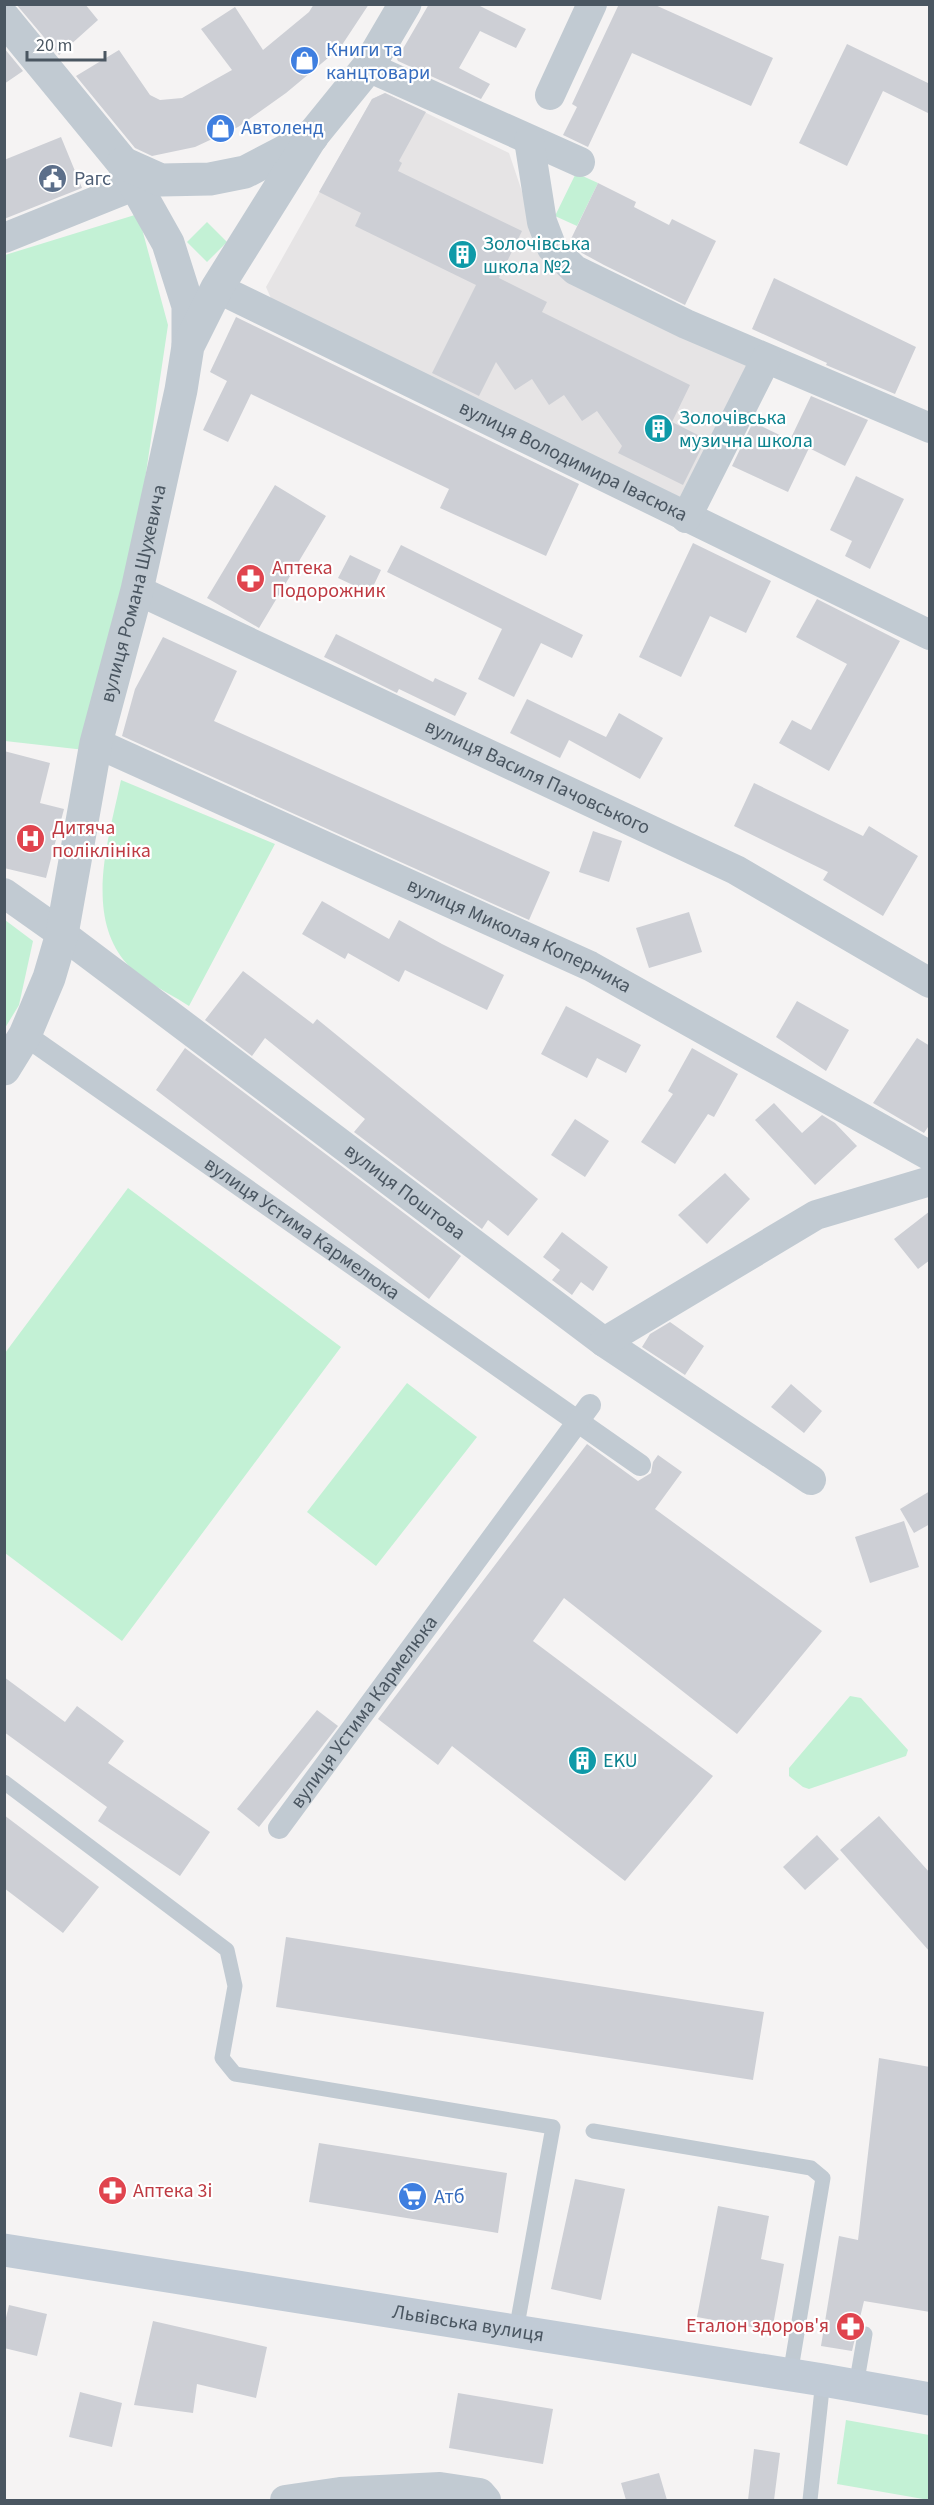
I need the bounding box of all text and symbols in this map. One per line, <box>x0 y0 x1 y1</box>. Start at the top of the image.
scale bar <box>27 24 105 62</box>
text: 20 m <box>36 33 72 58</box>
place label: Книги та канцтовари <box>326 36 430 87</box>
shop icon: Книги та канцтовари <box>289 45 321 77</box>
shop icon: Автоленд <box>204 112 236 144</box>
place label: Автоленд <box>241 114 324 142</box>
public building icon: Рагс <box>37 163 69 195</box>
place label: Рагс <box>74 165 111 193</box>
place label: Золочівська школа №2 <box>483 230 590 281</box>
building icon: Золочівська школа №2 <box>446 239 478 271</box>
street label: вулиця Володимира Івасюка <box>454 394 692 529</box>
place label: Золочівська музична школа <box>679 404 813 455</box>
building icon: Золочівська музична школа <box>642 413 674 445</box>
street label: вулиця Романа Шухевича <box>93 482 174 706</box>
place label: Аптека Подорожник <box>272 554 385 605</box>
pharmacy icon: Аптека Подорожник <box>235 563 267 595</box>
street label: вулиця Василя Пачовського <box>420 712 655 842</box>
place label: Дитяча поліклініка <box>52 814 151 865</box>
hospital icon: Дитяча поліклініка <box>15 823 47 855</box>
street label: вулиця Миколая Коперника <box>403 871 636 1000</box>
street label: вулиця Поштова <box>338 1137 471 1247</box>
street label: вулиця Устима Кармелюка <box>199 1150 405 1307</box>
street label: вулиця Устима Кармелюка <box>284 1610 445 1814</box>
building icon: EKU <box>566 1745 598 1777</box>
place label: EKU <box>603 1747 638 1775</box>
pharmacy icon: Аптека 3і <box>96 2175 128 2207</box>
place label: Аптека 3і <box>133 2177 212 2205</box>
supermarket icon: Атб <box>397 2181 429 2213</box>
place label: Атб <box>434 2183 465 2211</box>
street label: Львівська вулиця <box>390 2298 546 2350</box>
pharmacy icon: Еталон здоров'я <box>834 2310 866 2342</box>
place label: Еталон здоров'я <box>686 2312 829 2340</box>

